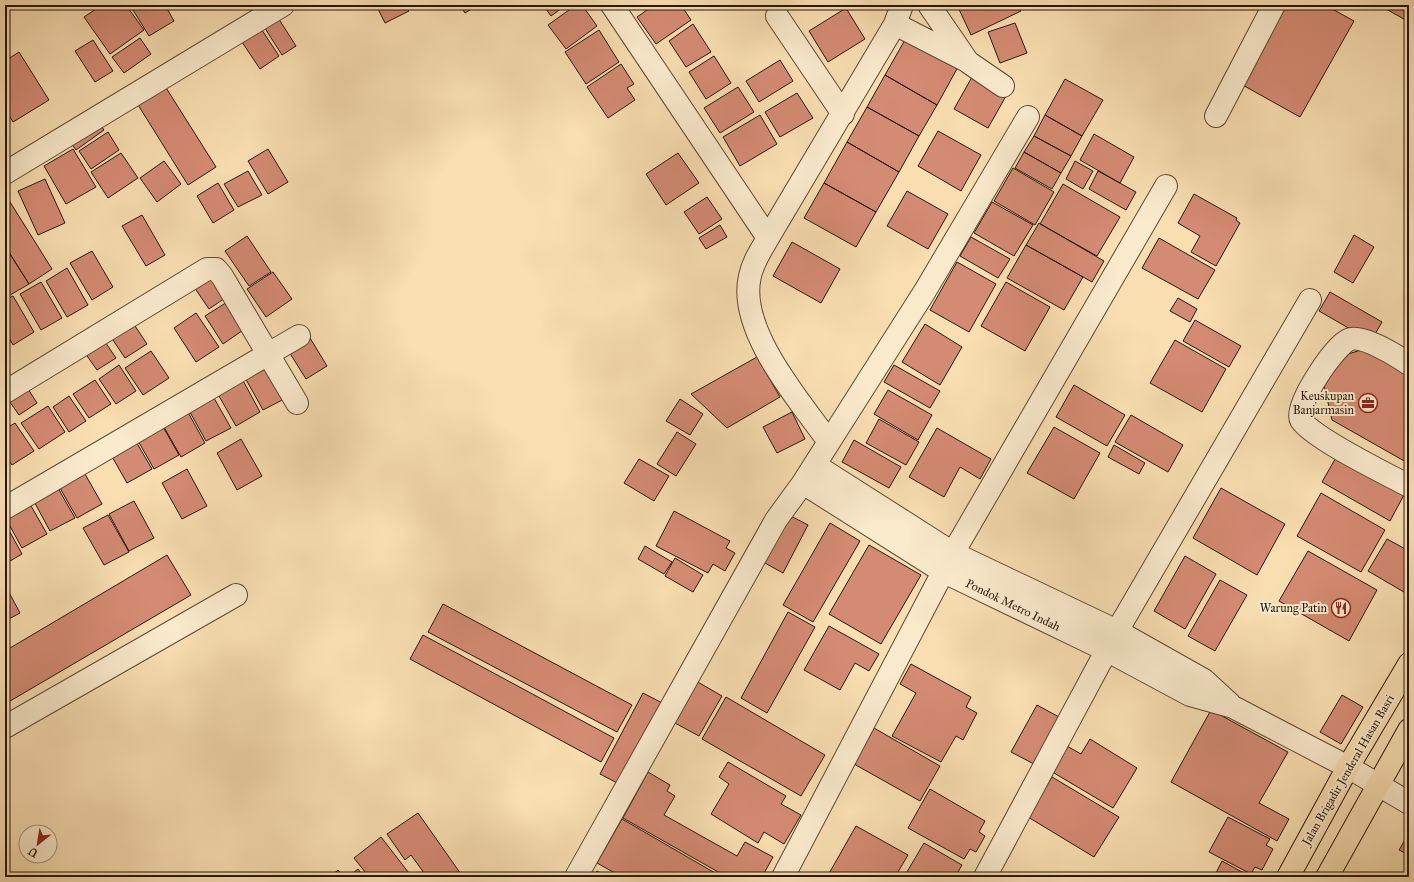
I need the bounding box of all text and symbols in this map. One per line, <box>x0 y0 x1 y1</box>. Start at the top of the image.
place label: Keuskupan Banjarmasin <box>1293 389 1355 417</box>
office icon: Keuskupan Banjarmasin <box>1357 392 1379 414</box>
street label: Pondok Metro Indah <box>963 576 1063 634</box>
restaurant icon: Warung Patin <box>1330 597 1352 619</box>
place label: Warung Patin <box>1260 601 1327 616</box>
street label: Jalan Brigadir Jenderal Hasan Basri <box>1298 692 1398 850</box>
north arrow <box>18 824 58 864</box>
text: U <box>26 844 40 860</box>

